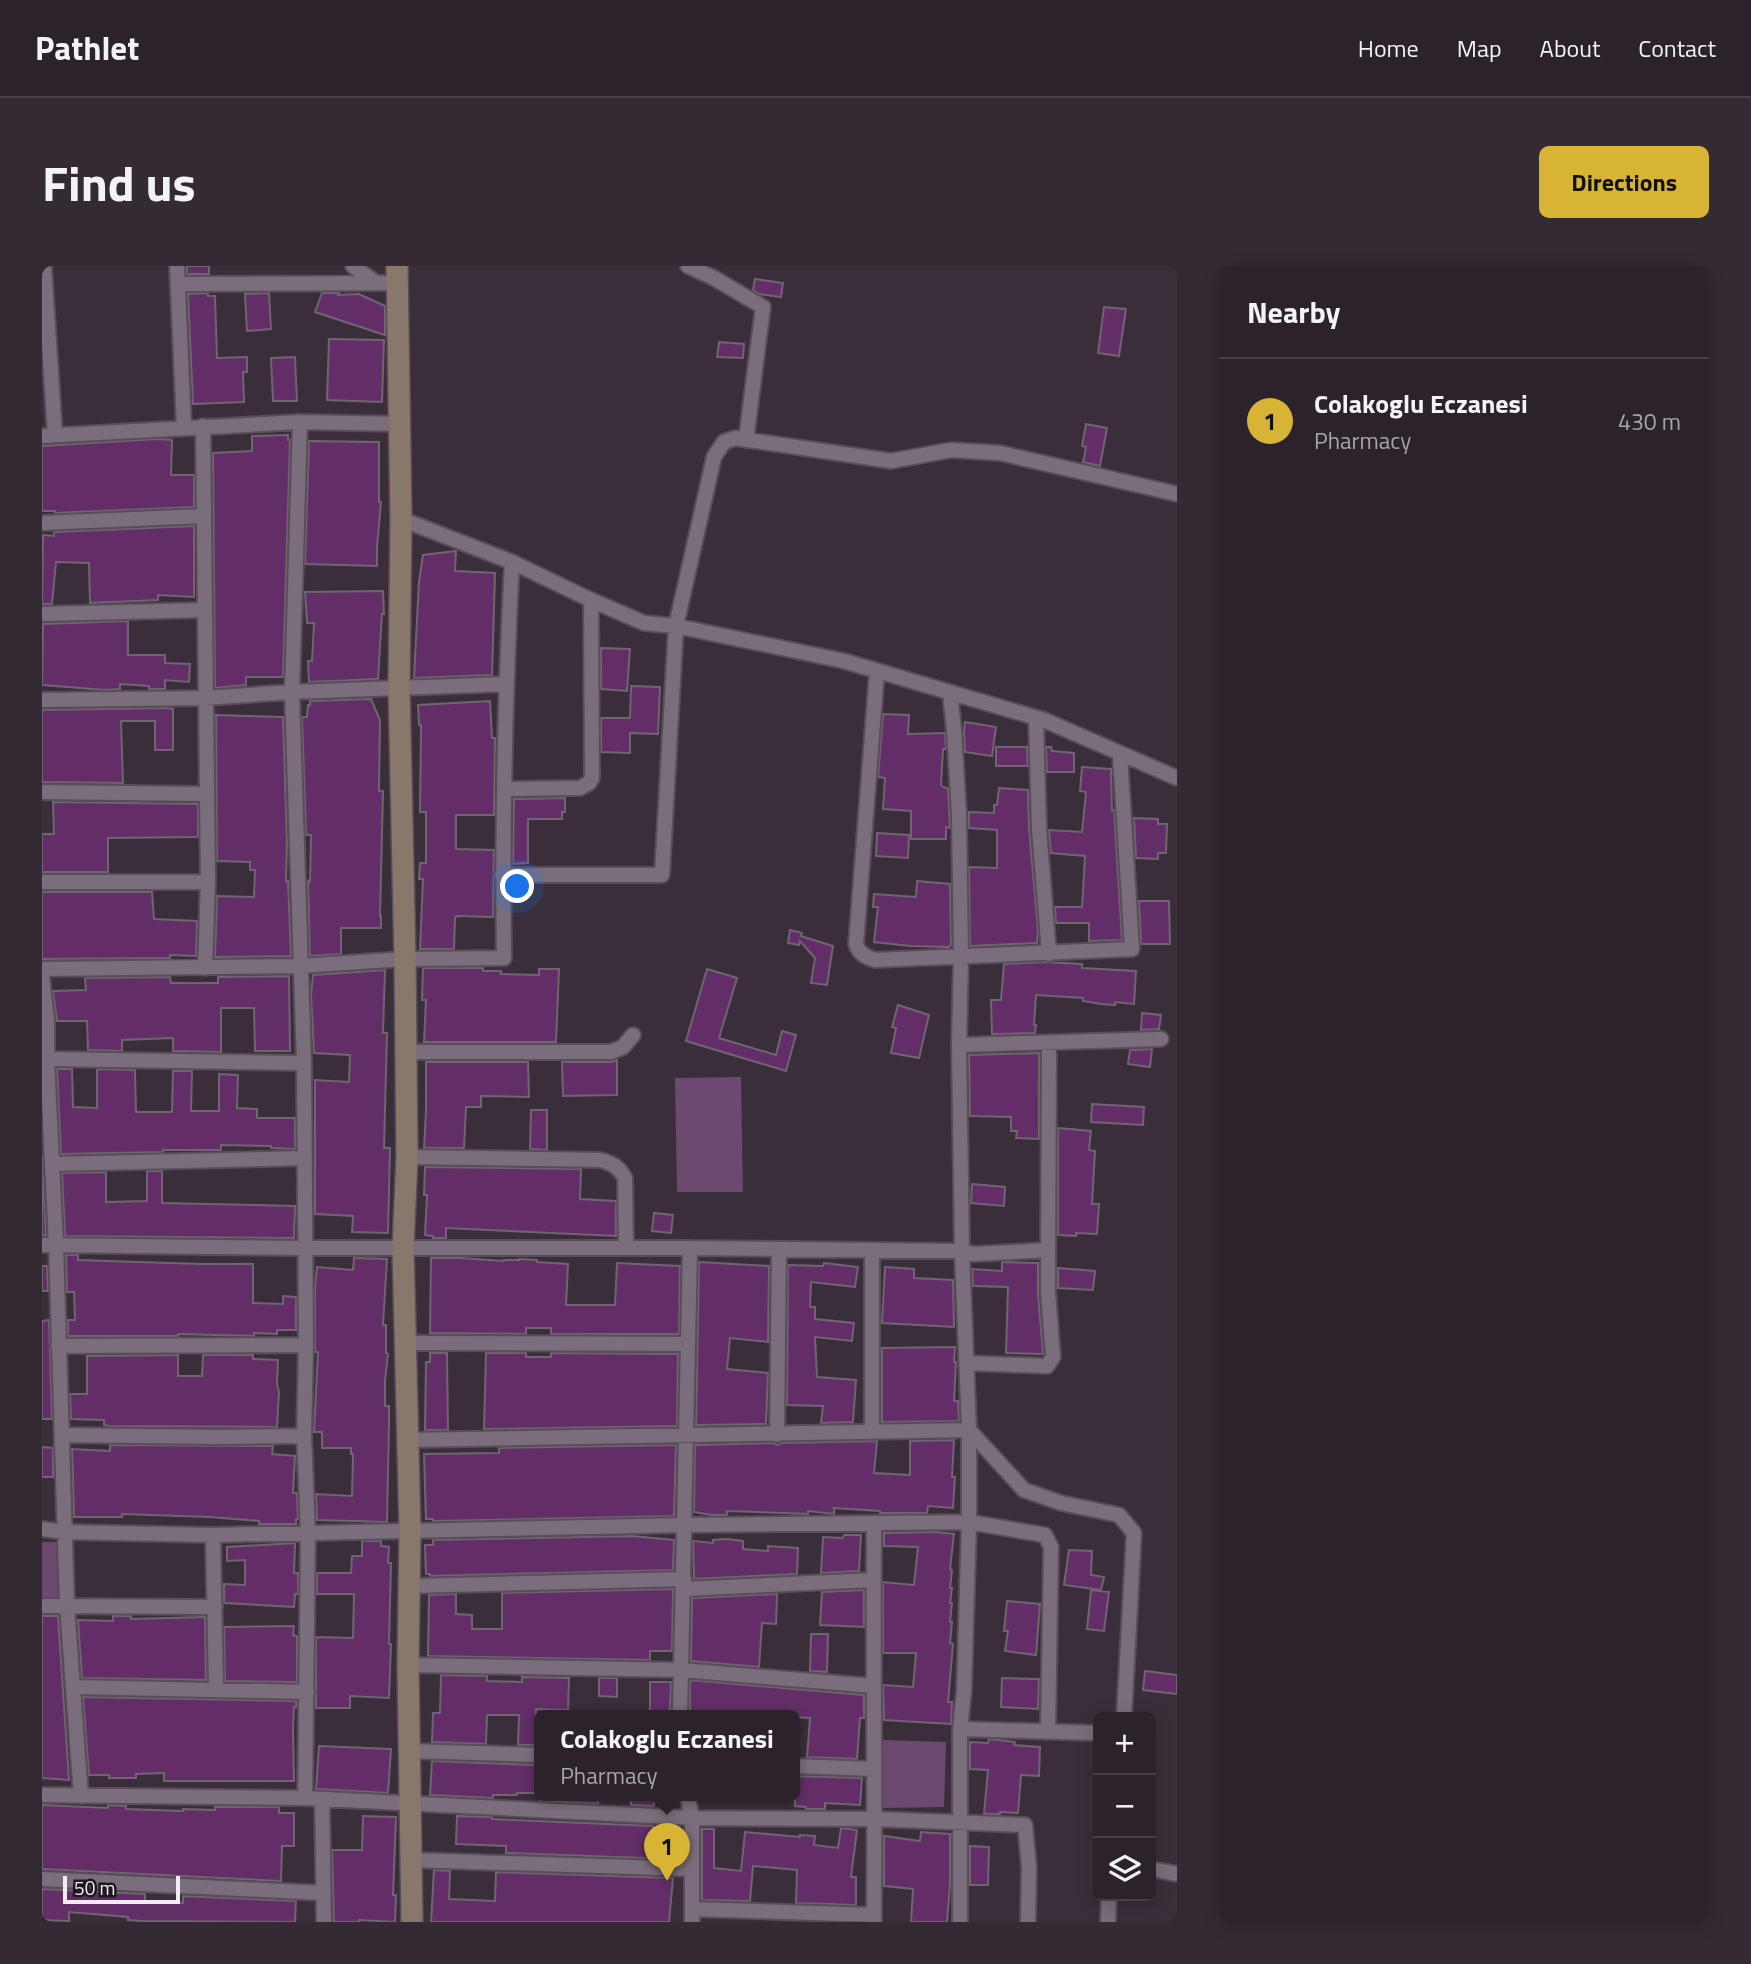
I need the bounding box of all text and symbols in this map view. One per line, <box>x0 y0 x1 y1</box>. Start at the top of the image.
text: Pathlet <box>35 23 139 73</box>
text: Home <box>1358 30 1419 66</box>
text: Map <box>1457 30 1502 66</box>
text: About <box>1540 30 1600 66</box>
text: Contact <box>1638 30 1716 66</box>
text: Find us <box>42 145 196 220</box>
button: Directions <box>1539 146 1709 218</box>
text: Nearby <box>1247 289 1340 335</box>
text: Colakoglu Eczanesi <box>1314 384 1528 423</box>
text: 1 <box>1264 404 1276 439</box>
text: 430 m <box>1618 404 1681 439</box>
text: Pharmacy <box>1314 423 1411 458</box>
your location <box>500 869 534 903</box>
popup <box>534 1710 800 1801</box>
map controls <box>1093 1712 1156 1901</box>
button: + <box>1093 1712 1156 1775</box>
text: Colakoglu Eczanesi <box>560 1719 774 1758</box>
text: Pharmacy <box>560 1758 658 1793</box>
button: − <box>1093 1775 1156 1838</box>
pin: 1 <box>644 1823 690 1881</box>
button: layers <box>1093 1838 1156 1901</box>
scale bar <box>63 1873 180 1905</box>
text: 50 m <box>74 1873 115 1902</box>

